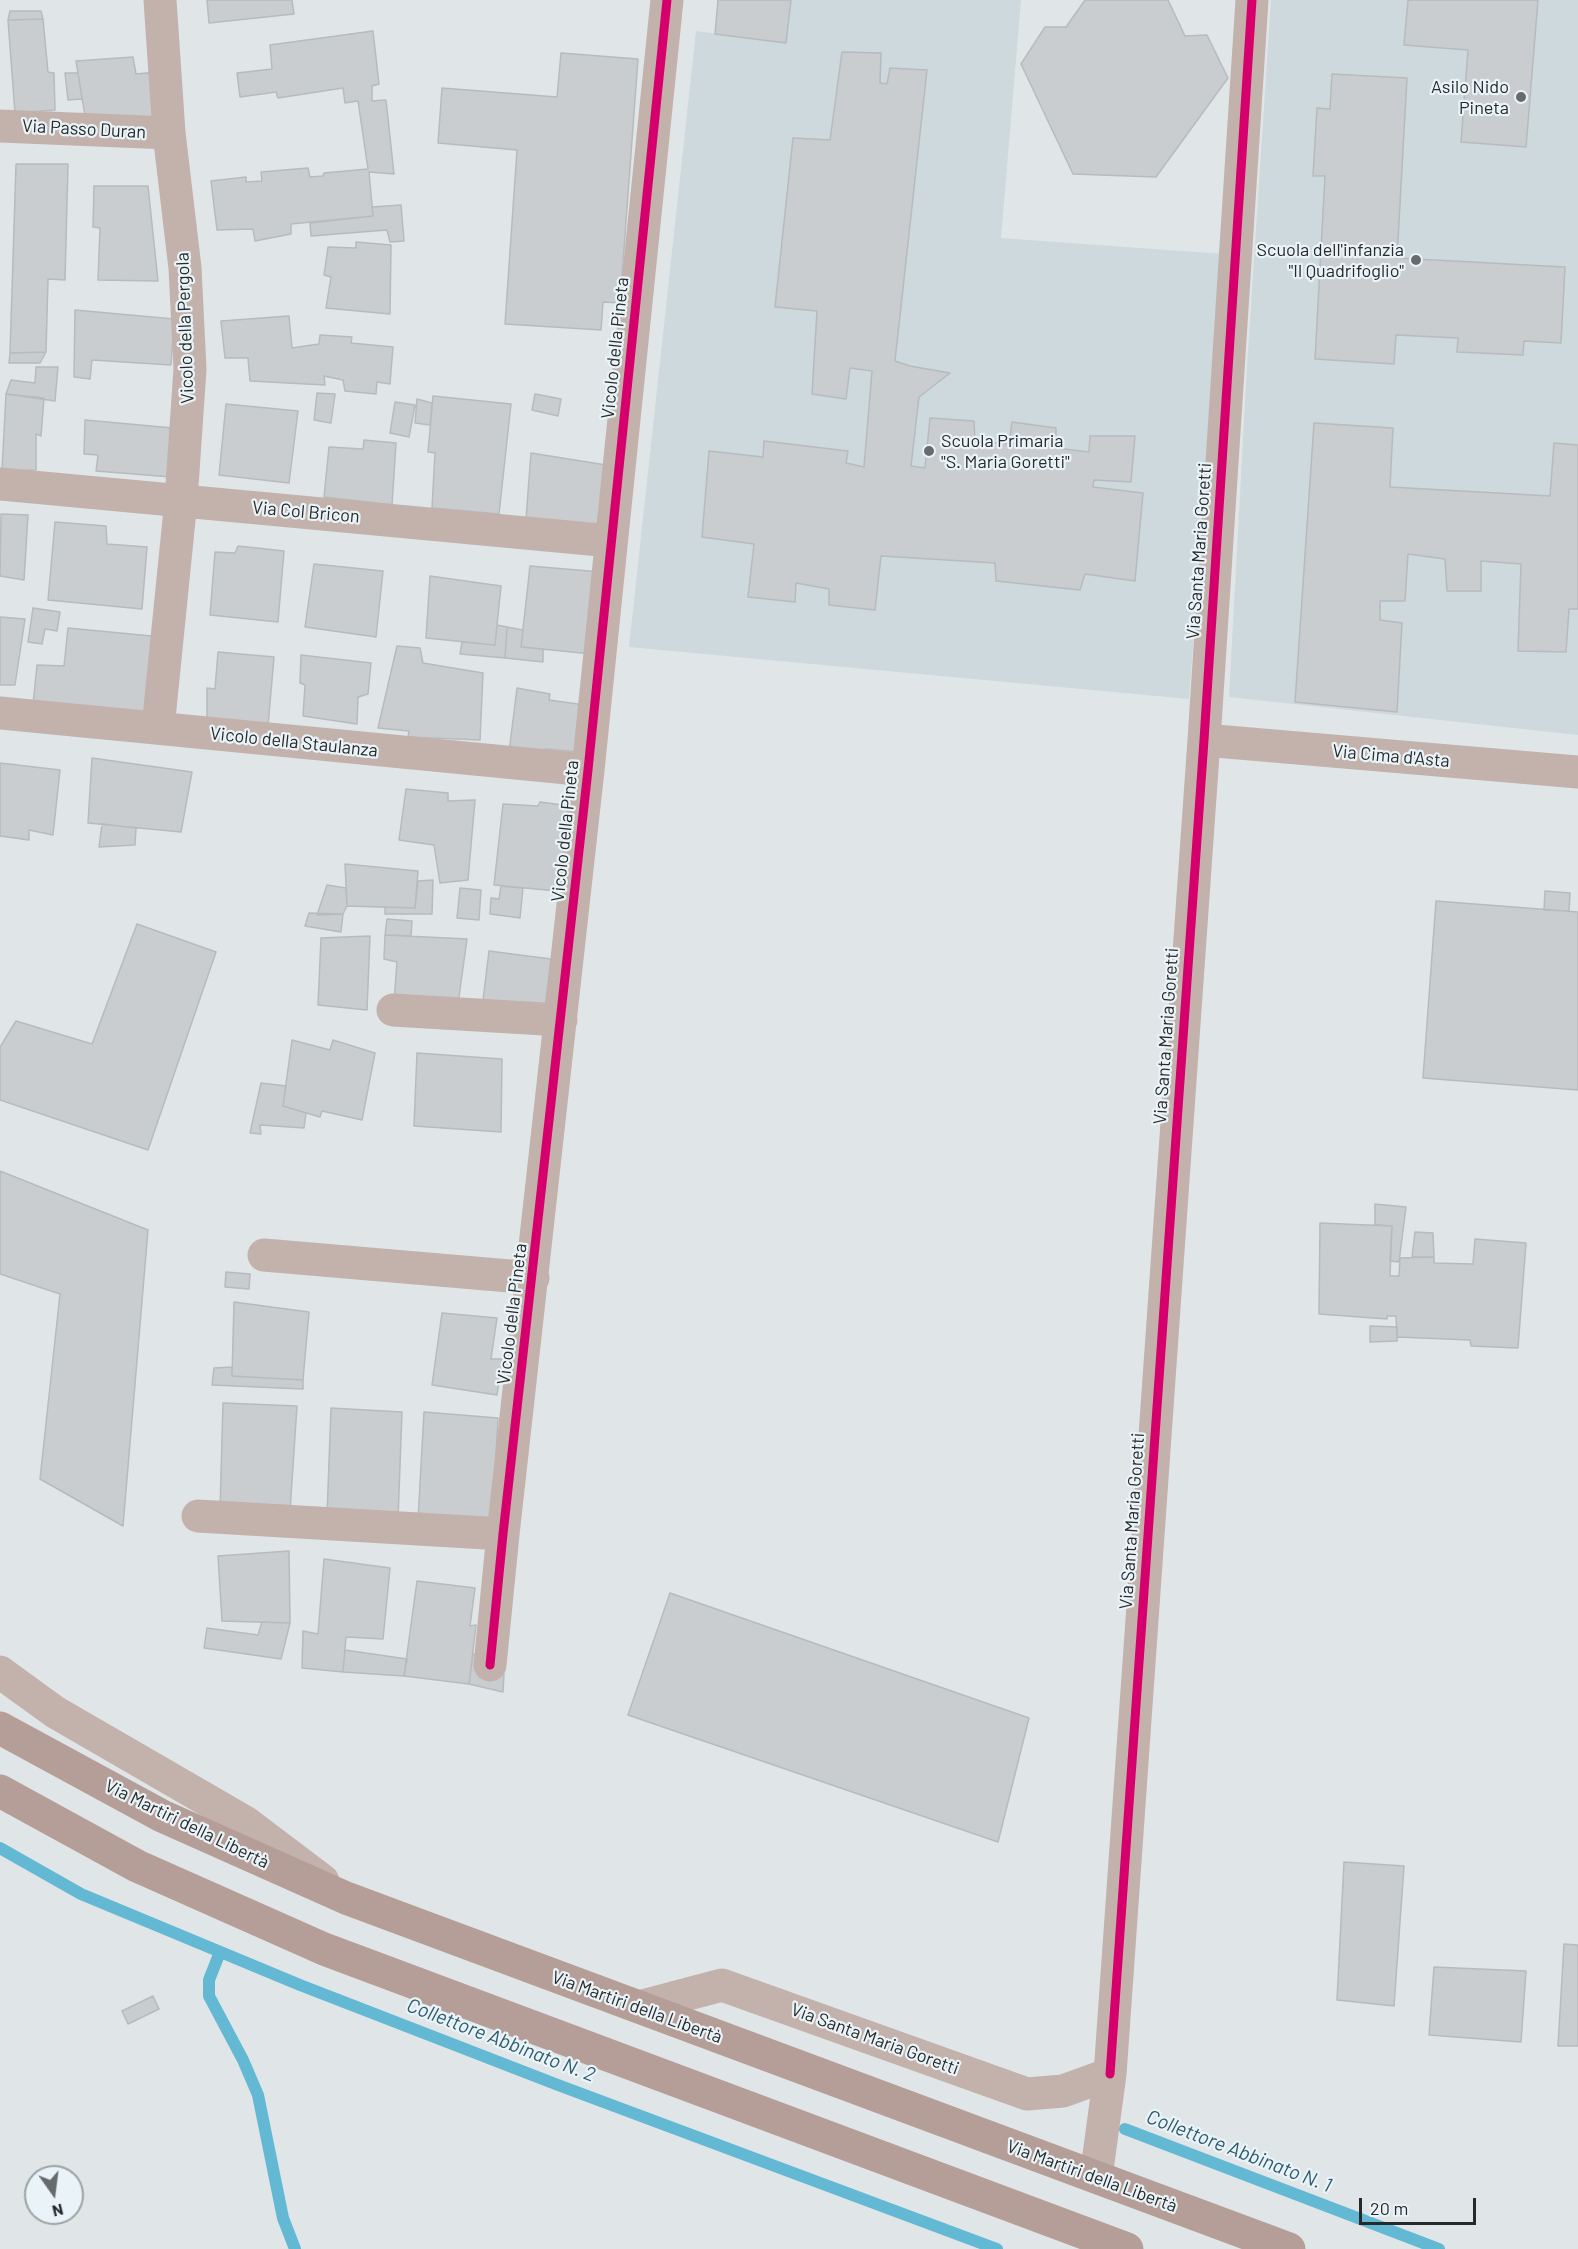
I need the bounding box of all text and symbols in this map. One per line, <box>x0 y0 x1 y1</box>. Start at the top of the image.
place label: Asilo Nido Pineta <box>1431 76 1509 118</box>
marker: Asilo Nido Pineta <box>1514 90 1528 104</box>
street label: Via Passo Duran <box>21 115 147 143</box>
place label: Scuola dell'infanzia "Il Quadrifoglio" <box>1257 239 1404 282</box>
street label: Vicolo della Pergola <box>172 252 198 404</box>
marker: Scuola dell'infanzia "Il Quadrifoglio" <box>1409 253 1423 267</box>
street label: Vicolo della Pineta <box>597 276 633 420</box>
place label: Scuola Primaria "S. Maria Goretti" <box>941 430 1070 472</box>
marker: Scuola Primaria "S. Maria Goretti" <box>922 444 936 458</box>
street label: Via Santa Maria Goretti <box>1182 462 1216 640</box>
street label: Via Col Bricon <box>251 497 361 527</box>
street label: Vicolo della Staulanza <box>209 722 379 762</box>
street label: Via Cima d'Asta <box>1331 740 1451 772</box>
street label: Vicolo della Pineta <box>547 759 583 903</box>
street label: Via Santa Maria Goretti <box>1149 947 1183 1125</box>
street label: Vicolo della Pineta <box>493 1242 531 1386</box>
street label: Via Santa Maria Goretti <box>1115 1432 1149 1610</box>
street label: Via Martiri della Libertà <box>101 1775 273 1873</box>
street label: Via Martiri della Libertà <box>549 1966 725 2048</box>
water label: Collettore Abbinato N. 2 <box>403 1993 599 2087</box>
street label: Via Santa Maria Goretti <box>788 1999 962 2079</box>
water label: Collettore Abbinato N. 1 <box>1143 2105 1335 2197</box>
street label: Via Martiri della Libertà <box>1004 2135 1180 2217</box>
north arrow <box>24 2165 84 2225</box>
scale bar <box>1362 2186 1479 2224</box>
text: 20 m <box>1370 2197 1408 2219</box>
text: N <box>51 2201 65 2222</box>

